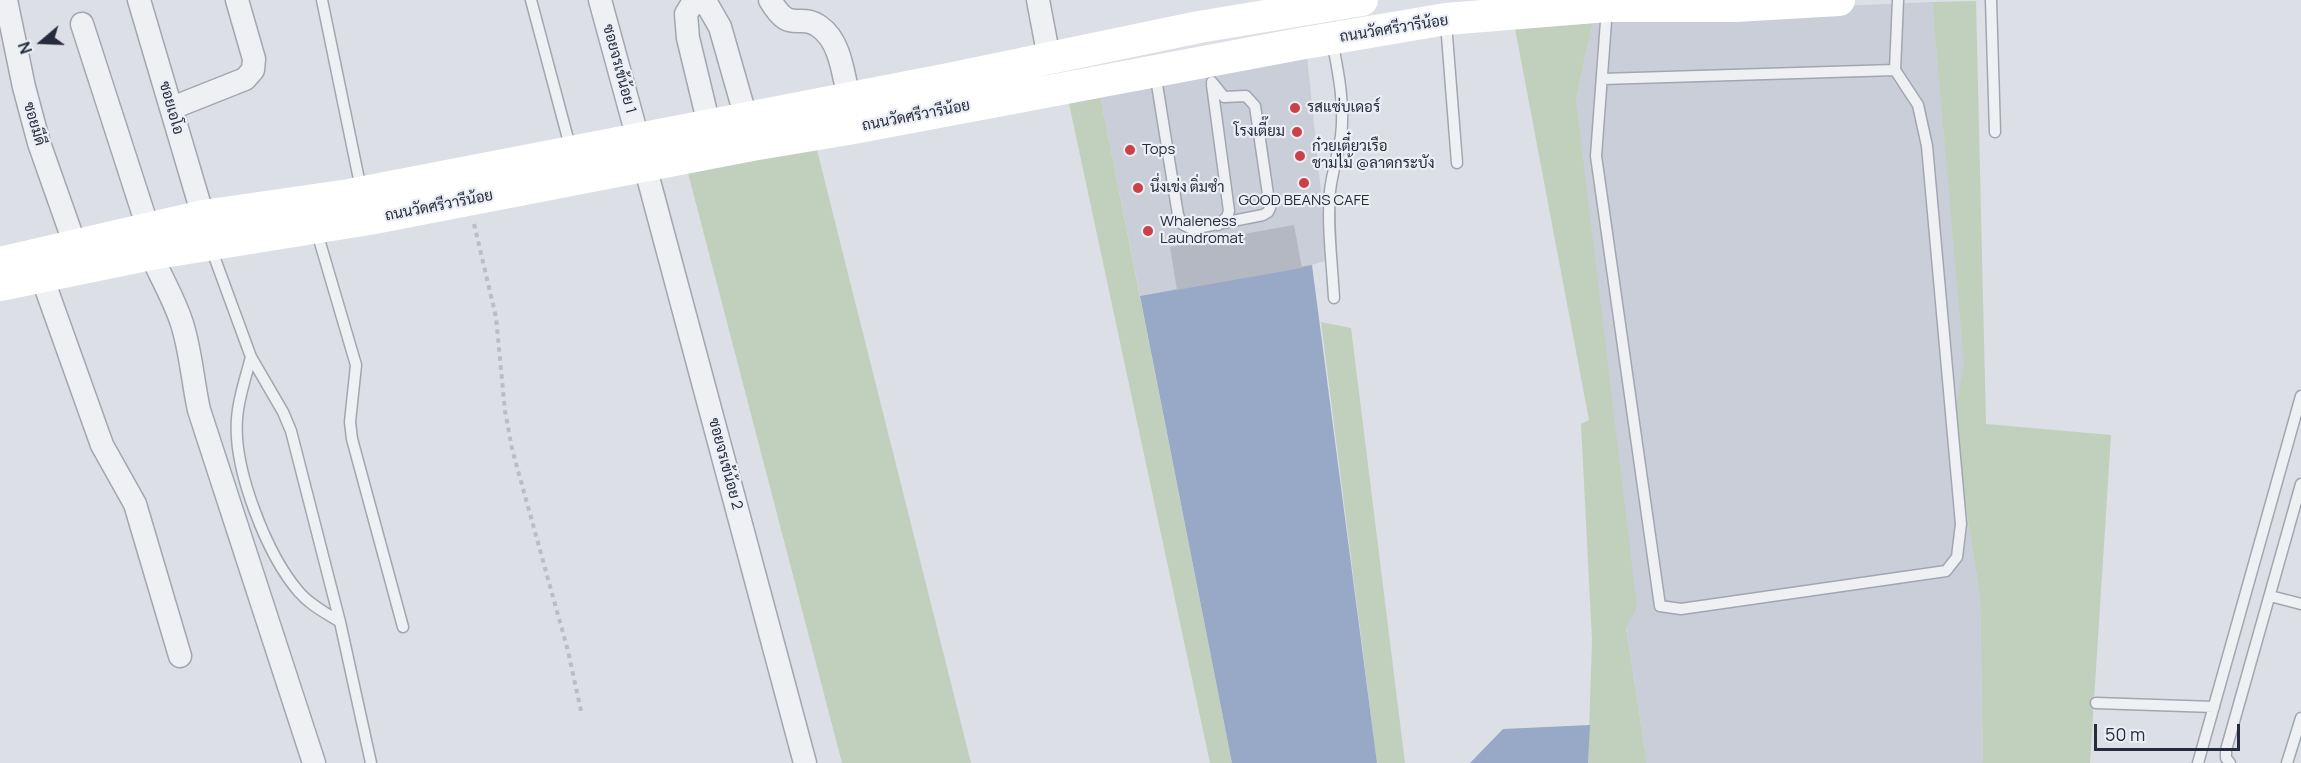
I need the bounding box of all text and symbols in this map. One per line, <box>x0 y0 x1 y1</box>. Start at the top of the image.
north arrow <box>12 12 72 72</box>
street label: ถนนวัดศรีวารีน้อย <box>1338 12 1450 46</box>
street label: ซอยจรเข้น้อย 1 <box>598 22 640 116</box>
text: N <box>13 39 37 57</box>
street label: ซอยเอโอ <box>155 79 187 137</box>
street label: ถนนวัดศรีวารีน้อย <box>860 97 972 135</box>
place label: รสแซ่บเดอร์ <box>1307 99 1380 117</box>
street label: ซอยมีดี <box>19 100 49 148</box>
marker: รสแซ่บเดอร์ <box>1288 101 1302 115</box>
place label: โรงเตี๊ยม <box>1234 123 1285 141</box>
marker: โรงเตี๊ยม <box>1290 125 1304 139</box>
place label: ก๋วยเตี๋ยวเรือ ชามไม้ @ลาดกระบัง <box>1312 138 1434 173</box>
place label: Tops <box>1142 141 1175 159</box>
marker: Tops <box>1123 143 1137 157</box>
marker: ก๋วยเตี๋ยวเรือ ชามไม้ @ลาดกระบัง <box>1293 149 1307 163</box>
marker: GOOD BEANS CAFE <box>1297 176 1311 190</box>
place label: นึ่งเข่ง ติ่มซำ <box>1150 179 1225 197</box>
marker: นึ่งเข่ง ติ่มซำ <box>1131 181 1145 195</box>
street label: ถนนวัดศรีวารีน้อย <box>383 187 495 225</box>
place label: GOOD BEANS CAFE <box>1238 192 1370 210</box>
place label: Whaleness Laundromat <box>1160 213 1244 248</box>
marker: Whaleness Laundromat <box>1141 224 1155 238</box>
street label: ซอยจรเข้น้อย 2 <box>704 416 746 512</box>
scale bar <box>2097 712 2242 750</box>
text: 50 m <box>2105 722 2145 746</box>

